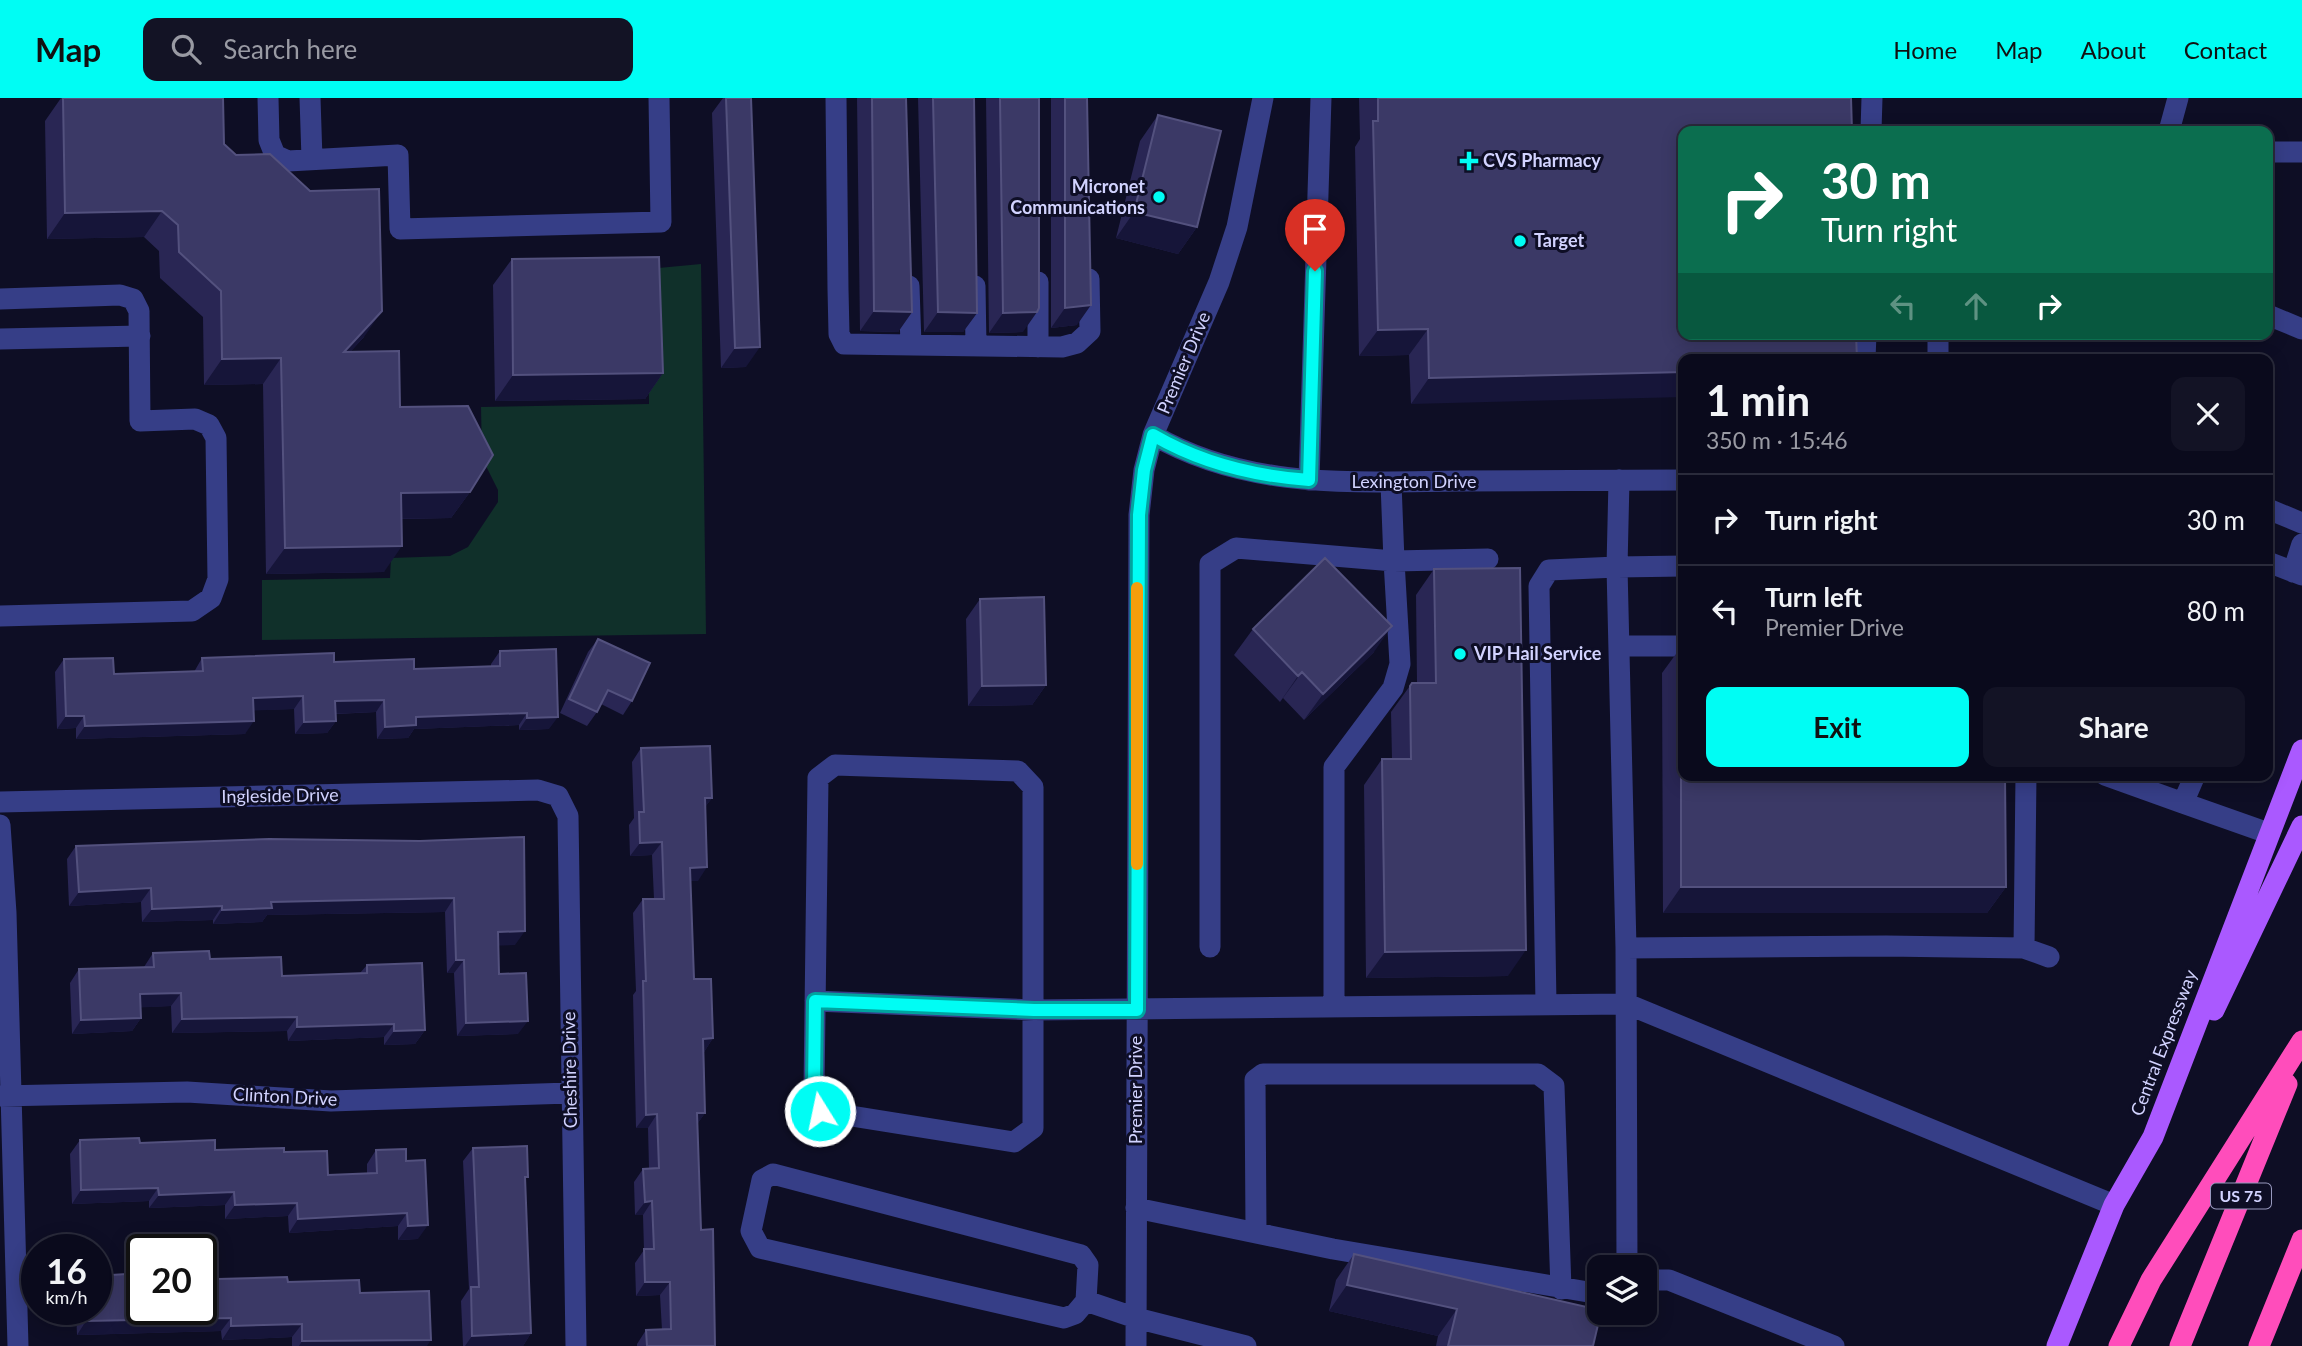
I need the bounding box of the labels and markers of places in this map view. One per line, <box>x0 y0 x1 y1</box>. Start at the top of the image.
place label: CVS Pharmacy <box>1483 149 1601 171</box>
marker: CVS Pharmacy <box>1461 153 1477 169</box>
place label: Micronet Communications <box>1010 175 1145 218</box>
marker: Micronet Communications <box>1151 189 1167 205</box>
pin <box>1285 199 1345 271</box>
place label: Target <box>1534 229 1584 251</box>
marker: Target <box>1512 233 1528 249</box>
place label: VIP Hail Service <box>1473 642 1602 664</box>
marker: VIP Hail Service <box>1452 646 1468 662</box>

